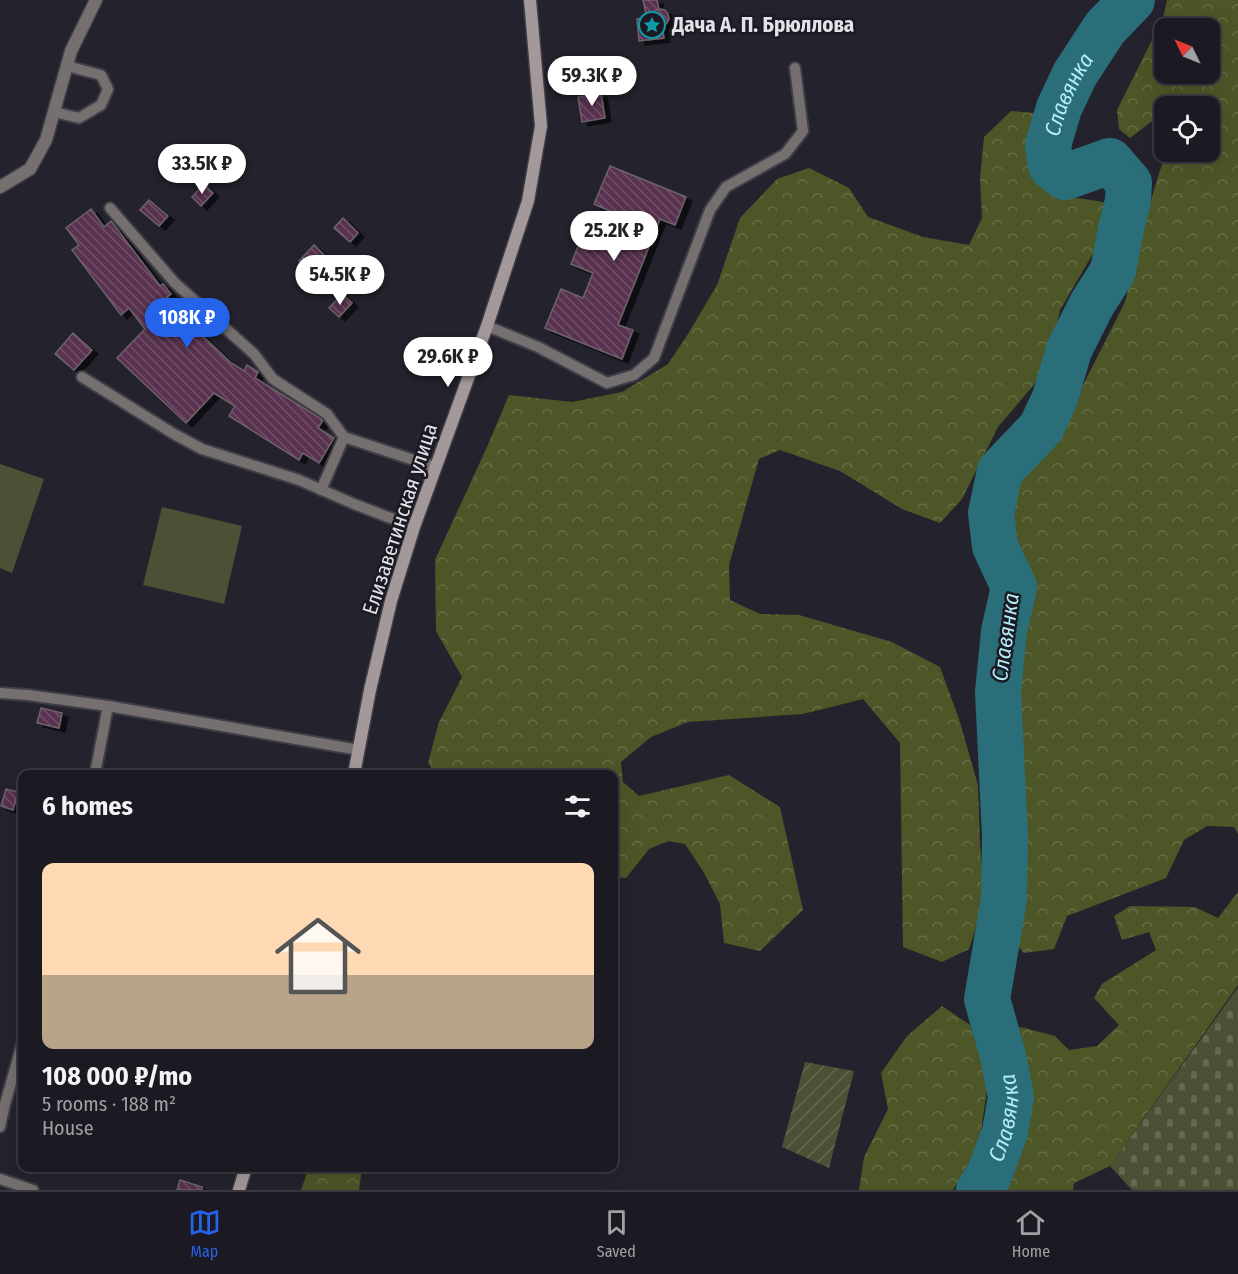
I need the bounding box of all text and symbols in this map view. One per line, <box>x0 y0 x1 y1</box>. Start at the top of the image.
place icon: Дача А. П. Брюллова <box>637 10 667 40</box>
place label: Дача А. П. Брюллова <box>671 12 854 38</box>
north arrow <box>1154 18 1220 84</box>
map controls <box>1154 18 1220 162</box>
water label: Славянка <box>1038 48 1099 139</box>
pin: 59.3K ₽ <box>537 56 647 107</box>
text: 59.3K ₽ <box>562 63 622 87</box>
button: locate <box>1154 96 1220 162</box>
pin: 33.5K ₽ <box>147 144 257 195</box>
text: 33.5K ₽ <box>172 151 232 175</box>
pin: 25.2K ₽ <box>559 211 669 262</box>
text: 25.2K ₽ <box>584 218 644 242</box>
pin: 54.5K ₽ <box>285 255 395 306</box>
text: 54.5K ₽ <box>309 262 371 286</box>
pin: 108K ₽ <box>138 298 236 349</box>
text: 108K ₽ <box>159 305 215 329</box>
pin: 29.6K ₽ <box>393 337 503 388</box>
text: 29.6K ₽ <box>418 344 478 368</box>
street label: Елизаветинская улица <box>357 420 443 618</box>
water label: Славянка <box>986 591 1025 683</box>
icon: filters <box>561 790 594 823</box>
text: 6 homes <box>42 791 133 822</box>
icon: home <box>264 902 372 1010</box>
text: 108 000 ₽/mo <box>42 1061 192 1092</box>
water label: Славянка <box>982 1072 1025 1165</box>
text: 5 rooms · 188 m² <box>42 1092 176 1116</box>
text: House <box>42 1116 94 1140</box>
tab: Map <box>188 1206 221 1261</box>
tab: Saved <box>597 1206 636 1261</box>
tab: Home <box>1012 1206 1050 1261</box>

